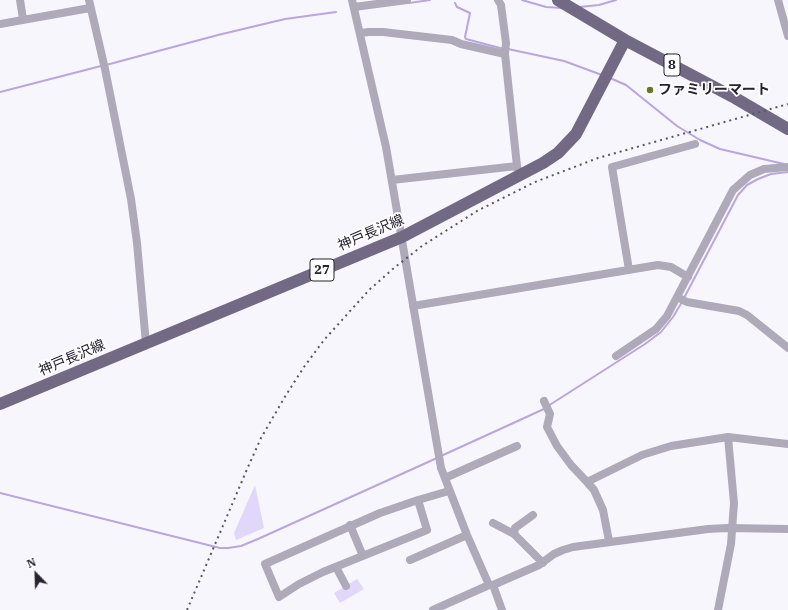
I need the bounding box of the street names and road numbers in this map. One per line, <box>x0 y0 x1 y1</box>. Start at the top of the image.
road number: 8 <box>664 54 680 76</box>
street label: 神戸長沢線 <box>336 212 406 254</box>
road number: 27 <box>310 259 334 281</box>
street label: 神戸長沢線 <box>37 337 107 379</box>

